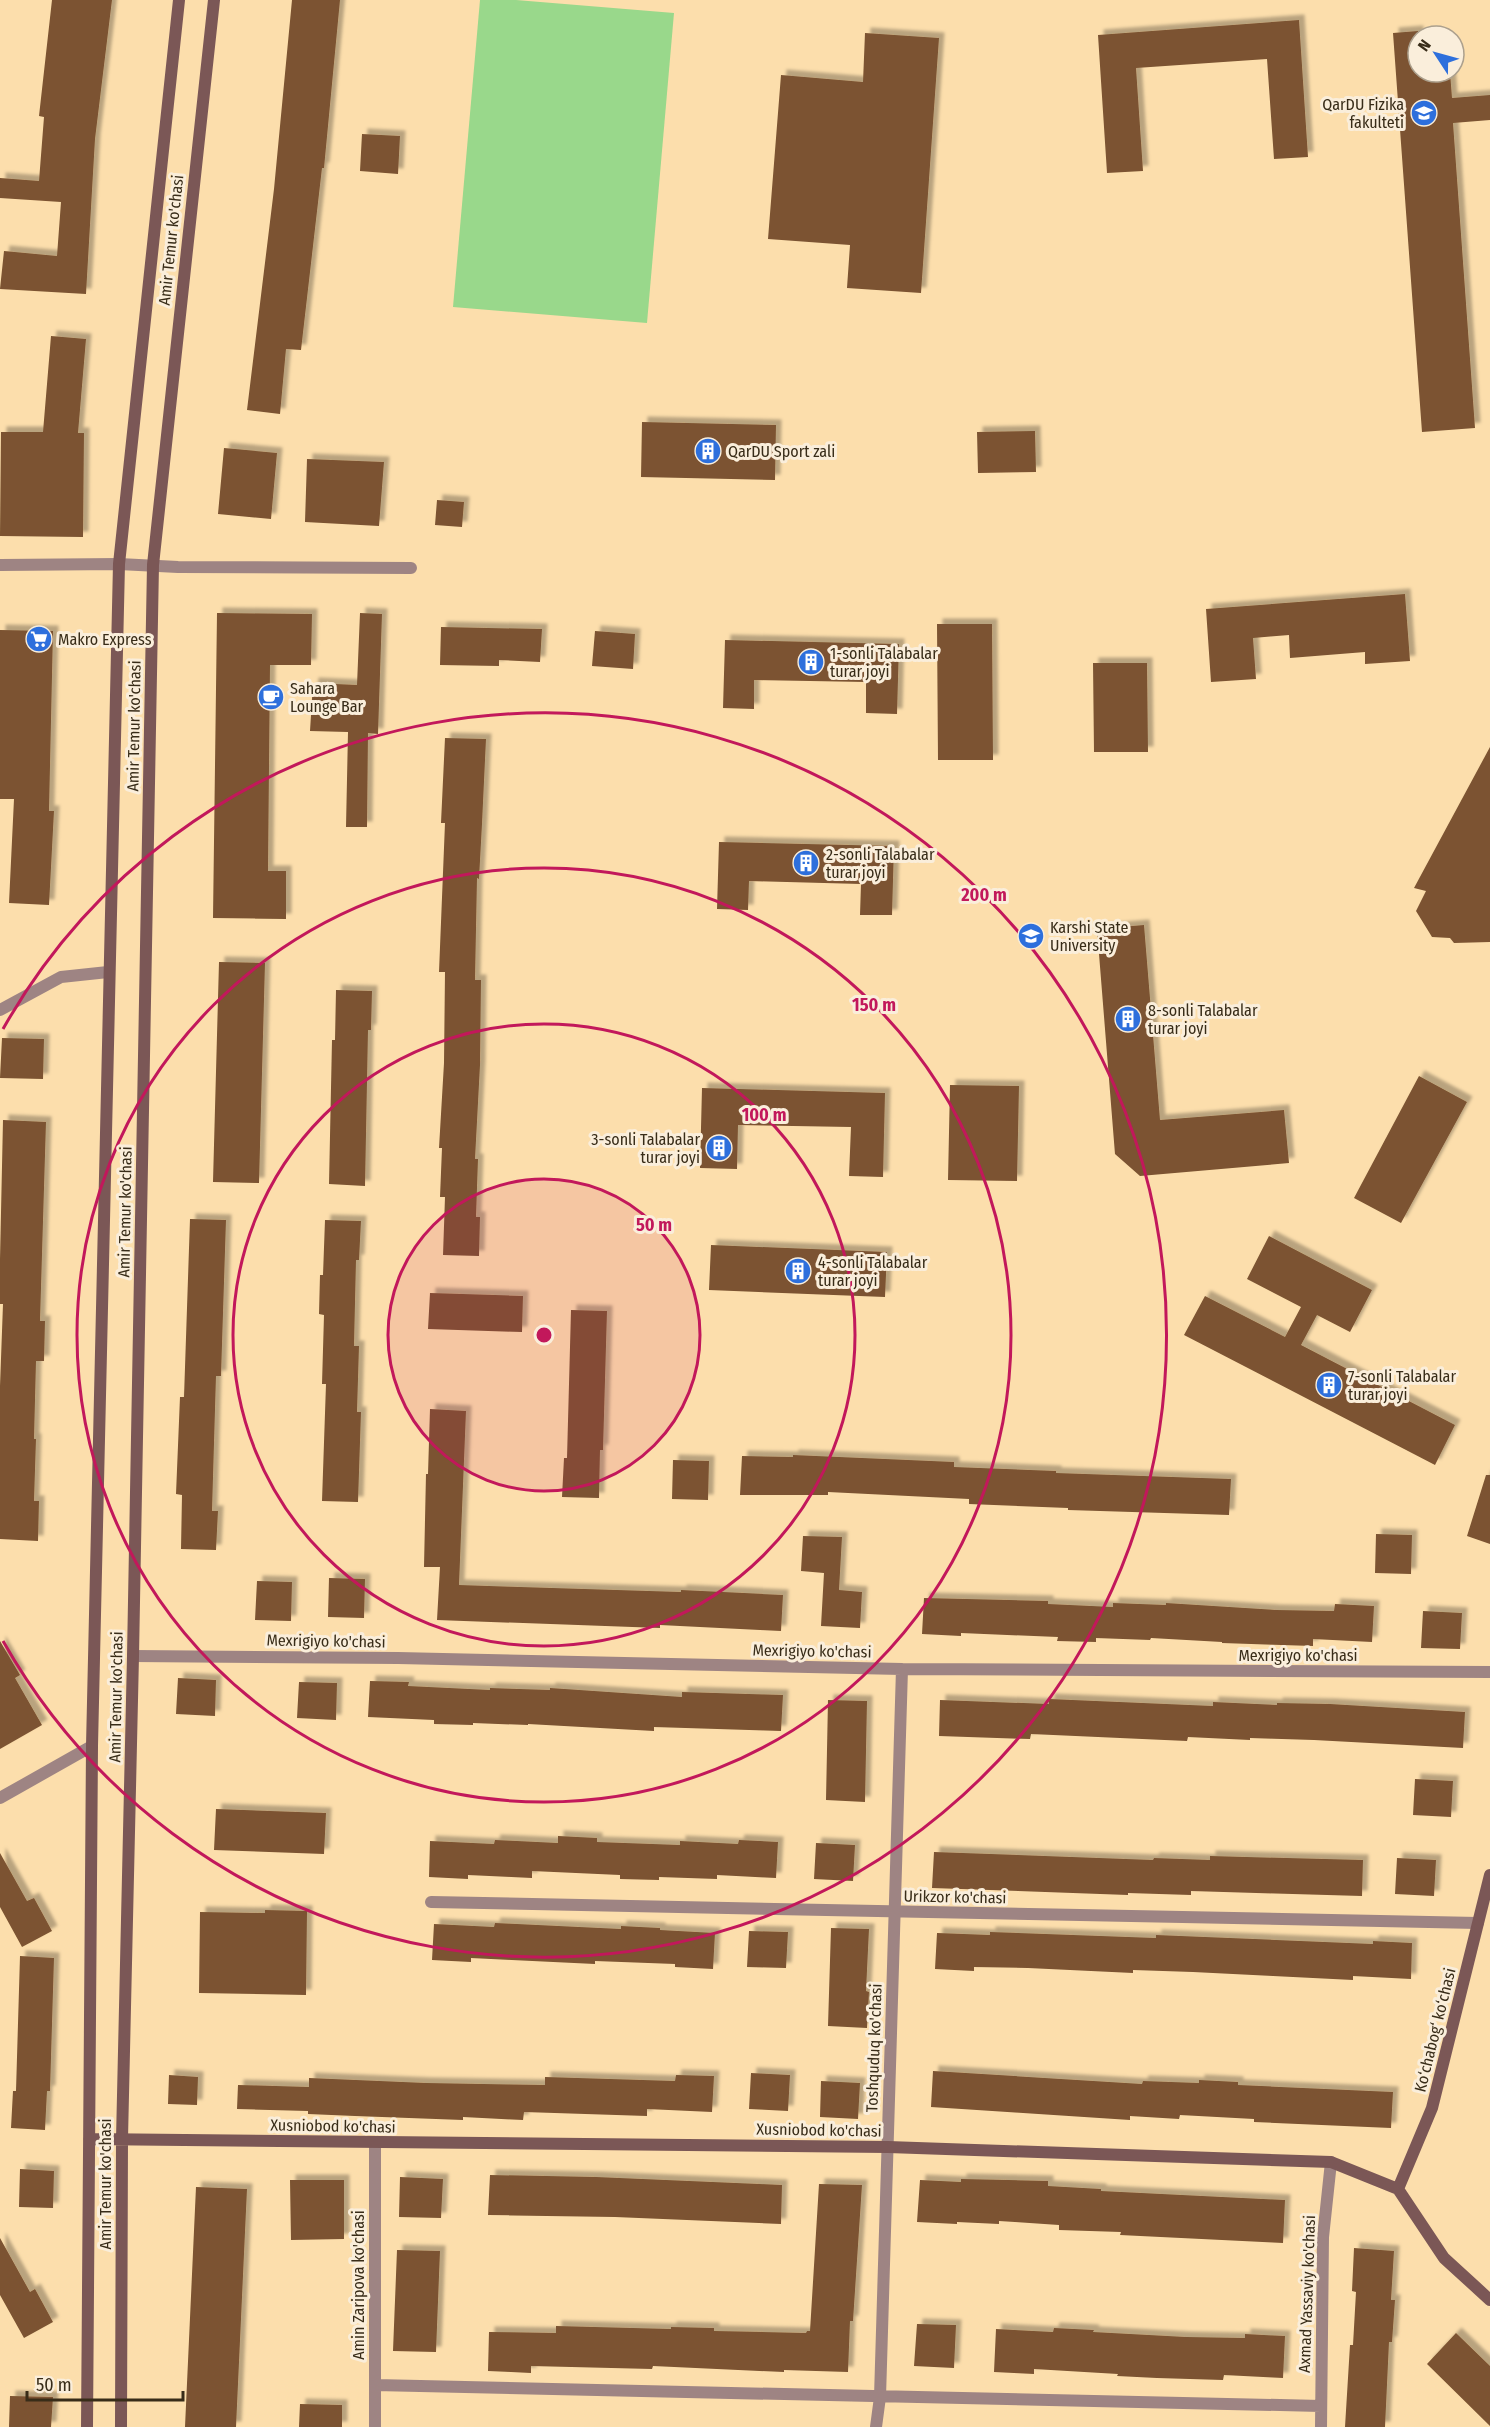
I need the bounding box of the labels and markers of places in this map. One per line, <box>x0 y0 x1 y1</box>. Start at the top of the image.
place label: QarDU Fizika fakulteti <box>1322 95 1404 132</box>
school or university icon: QarDU Fizika fakulteti <box>1409 98 1439 128</box>
building icon: QarDU Sport zali <box>693 436 723 466</box>
place label: QarDU Sport zali <box>728 442 835 461</box>
supermarket icon: Makro Express <box>24 624 54 654</box>
place label: Makro Express <box>58 630 152 649</box>
place label: 1-sonli Talabalar turar joyi <box>830 644 938 681</box>
building icon: 1-sonli Talabalar turar joyi <box>796 647 826 677</box>
place label: Sahara Lounge Bar <box>290 679 363 716</box>
cafe icon: Sahara Lounge Bar <box>256 682 286 712</box>
place label: 2-sonli Talabalar turar joyi <box>826 845 935 882</box>
building icon: 2-sonli Talabalar turar joyi <box>791 848 821 878</box>
place label: Karshi State University <box>1050 918 1128 955</box>
school or university icon: Karshi State University <box>1016 921 1046 951</box>
place label: 8-sonli Talabalar turar joyi <box>1148 1001 1258 1038</box>
building icon: 8-sonli Talabalar turar joyi <box>1113 1004 1143 1034</box>
place label: 3-sonli Talabalar turar joyi <box>591 1130 700 1167</box>
building icon: 3-sonli Talabalar turar joyi <box>704 1133 734 1163</box>
place label: 4-sonli Talabalar turar joyi <box>818 1253 928 1290</box>
building icon: 4-sonli Talabalar turar joyi <box>783 1256 813 1286</box>
centre of rings <box>534 1325 554 1345</box>
place label: 7-sonli Talabalar turar joyi <box>1348 1367 1456 1404</box>
building icon: 7-sonli Talabalar turar joyi <box>1314 1370 1344 1400</box>

